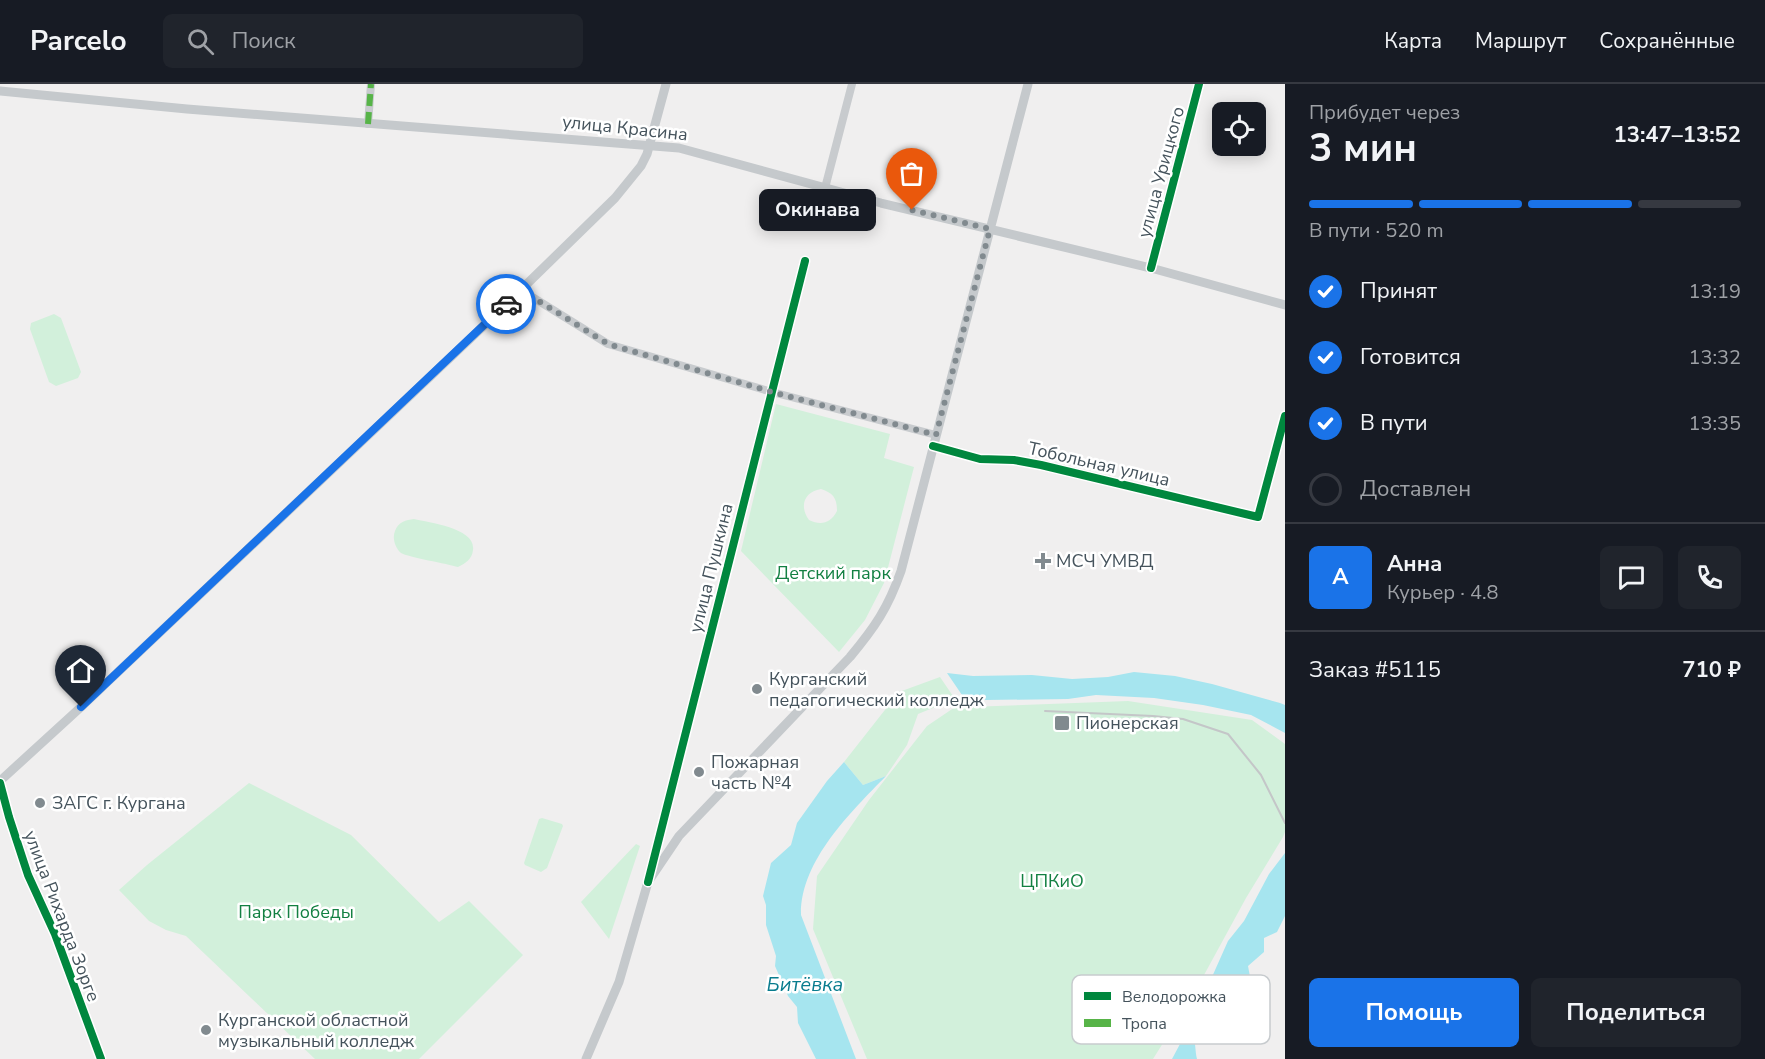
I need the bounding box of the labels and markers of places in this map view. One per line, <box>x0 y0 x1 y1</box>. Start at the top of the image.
pin <box>886 148 937 210</box>
callout: Окинава <box>759 189 876 231</box>
place label: МСЧ УМВД <box>1056 549 1153 573</box>
marker: МСЧ УМВД <box>1034 552 1052 570</box>
pin <box>55 645 106 707</box>
place label: Курганский педагогический колледж <box>769 667 985 712</box>
marker: Курганский педагогический колледж <box>750 682 764 696</box>
place label: Пионерская <box>1076 711 1179 735</box>
marker: Пионерская <box>1053 714 1071 732</box>
place label: Пожарная часть №4 <box>711 750 799 795</box>
marker: Пожарная часть №4 <box>692 765 706 779</box>
place label: ЗАГС г. Кургана <box>52 791 186 815</box>
marker: ЗАГС г. Кургана <box>33 796 47 810</box>
place label: Курганской областной музыкальный колледж <box>218 1008 415 1053</box>
marker: Курганской областной музыкальный колледж <box>199 1023 213 1037</box>

